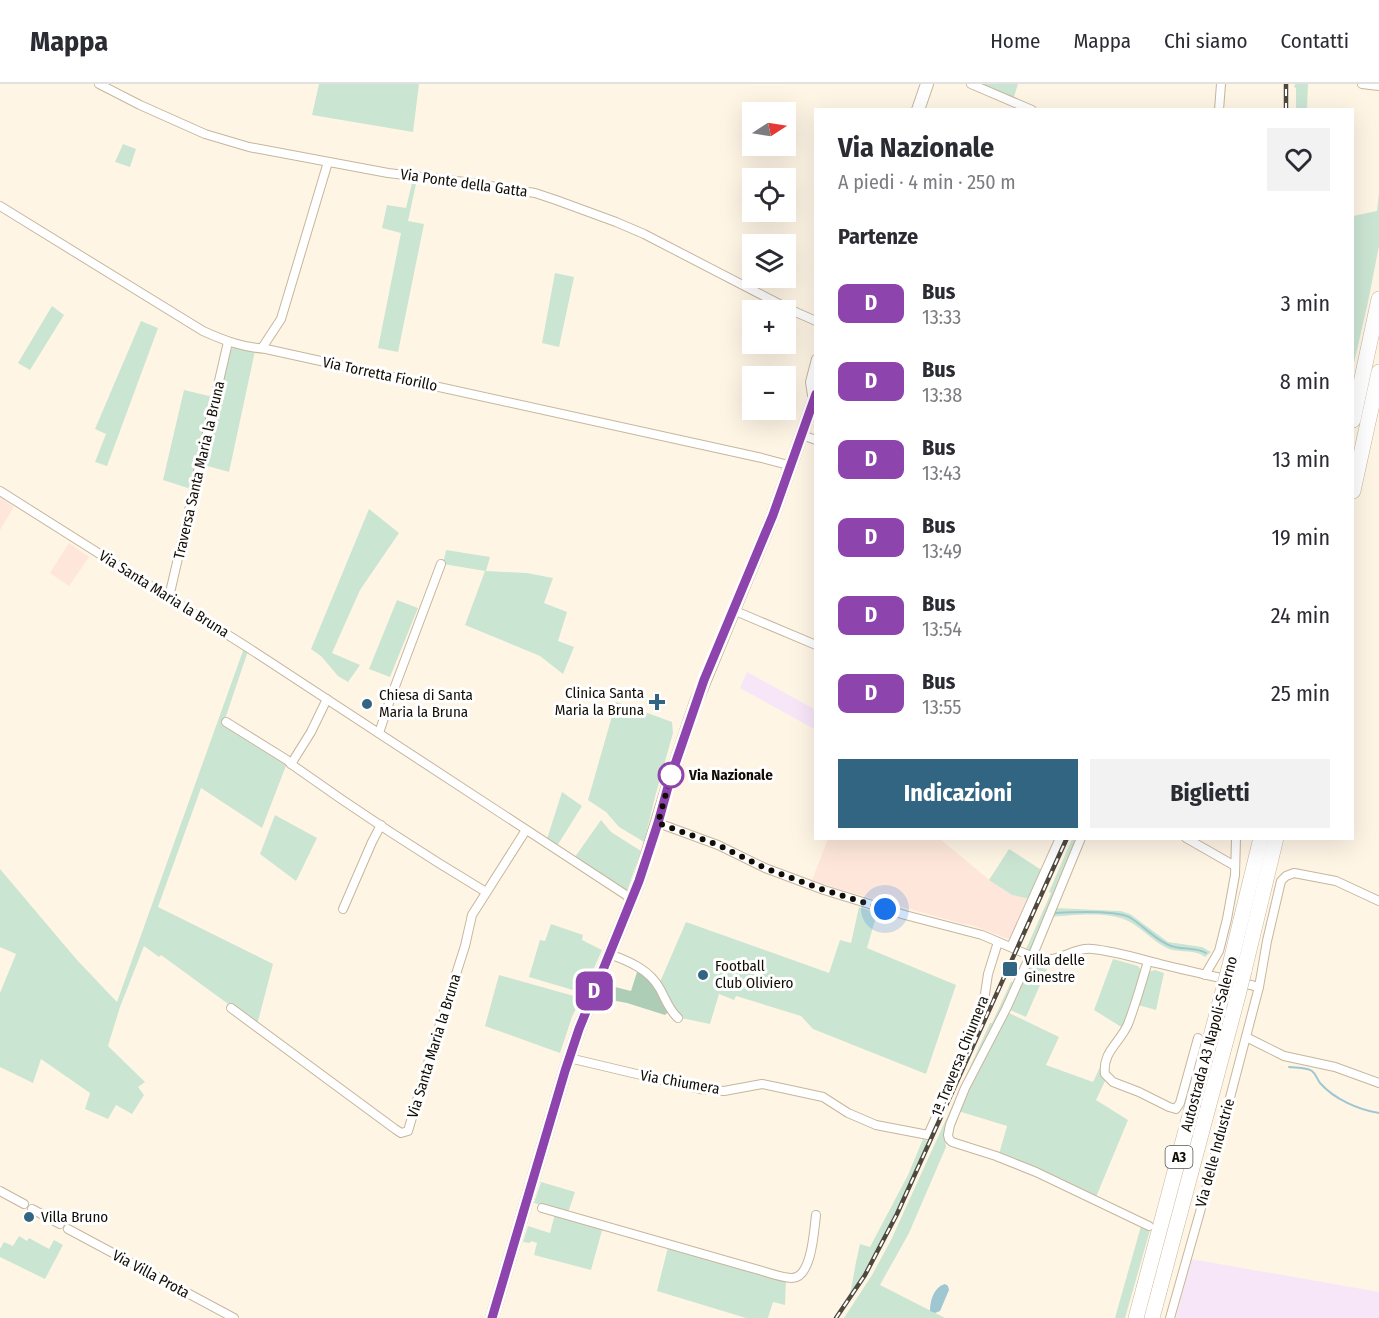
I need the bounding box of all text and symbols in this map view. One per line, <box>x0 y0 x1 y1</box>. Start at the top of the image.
text: Mappa <box>30 25 108 58</box>
text: Home <box>990 28 1040 54</box>
text: Mappa <box>1073 28 1131 54</box>
text: Chi siamo <box>1164 28 1248 54</box>
text: Contatti <box>1281 28 1349 54</box>
north arrow <box>742 102 796 156</box>
map controls <box>742 102 796 420</box>
button: heart <box>1267 128 1330 191</box>
text: Via Nazionale <box>838 131 994 164</box>
street label: Via Ponte della Gatta <box>399 165 529 201</box>
button: locate <box>742 168 796 222</box>
text: A piedi · 4 min · 250 m <box>838 170 1016 194</box>
text: Partenze <box>838 223 918 250</box>
button: layers <box>742 234 796 288</box>
text: Bus <box>922 278 955 305</box>
text: D <box>865 290 877 316</box>
text: 3 min <box>1281 290 1330 317</box>
button: + <box>742 300 796 354</box>
text: 13:33 <box>922 305 961 329</box>
street label: Via Torretta Fiorillo <box>321 353 439 395</box>
text: Bus <box>922 356 955 383</box>
button: − <box>742 366 796 420</box>
text: D <box>865 368 877 394</box>
text: 8 min <box>1280 368 1330 395</box>
street label: Traversa Santa Maria la Bruna <box>170 379 228 561</box>
text: 13:38 <box>922 383 962 407</box>
text: Bus <box>922 434 955 461</box>
text: D <box>865 446 877 472</box>
text: 13 min <box>1272 446 1330 473</box>
text: 13:43 <box>922 461 961 485</box>
text: Bus <box>922 512 955 539</box>
text: D <box>865 524 877 550</box>
text: 19 min <box>1272 524 1330 551</box>
text: 13:49 <box>922 539 962 563</box>
street label: Via Santa Maria la Bruna <box>96 547 232 641</box>
text: Bus <box>922 590 955 617</box>
text: D <box>865 602 877 628</box>
text: 24 min <box>1271 602 1330 629</box>
text: 13:54 <box>922 617 962 641</box>
text: Bus <box>922 668 955 695</box>
text: D <box>865 680 877 706</box>
text: 25 min <box>1271 680 1330 707</box>
place label: Clinica Santa Maria la Bruna <box>555 684 644 719</box>
place label: Chiesa di Santa Maria la Bruna <box>379 686 473 721</box>
marker: Clinica Santa Maria la Bruna <box>648 693 666 711</box>
text: 13:55 <box>922 695 961 719</box>
marker: Chiesa di Santa Maria la Bruna <box>360 697 374 711</box>
button: Indicazioni <box>838 759 1078 828</box>
button: Biglietti <box>1090 759 1330 828</box>
marker: Via Nazionale <box>658 762 684 788</box>
place label: Via Nazionale <box>688 766 773 784</box>
your location <box>870 894 900 924</box>
place label: Villa delle Ginestre <box>1024 951 1085 986</box>
street label: Autostrada A3 Napoli-Salerno <box>1177 954 1241 1134</box>
place label: Football Club Oliviero <box>715 957 794 992</box>
marker: Villa delle Ginestre <box>1001 960 1019 978</box>
marker: Football Club Oliviero <box>696 968 710 982</box>
street label: Via Santa Maria la Bruna <box>403 972 465 1120</box>
line badge: D <box>574 972 614 1010</box>
text: D <box>588 978 600 1004</box>
street label: 1ª Traversa Chiumera <box>928 993 992 1119</box>
street label: Via Chiumera <box>639 1066 721 1098</box>
street label: Via delle Industrie <box>1192 1097 1238 1209</box>
road number: A3 <box>1166 1146 1192 1168</box>
place label: Villa Bruno <box>41 1208 108 1226</box>
marker: Villa Bruno <box>22 1210 36 1224</box>
street label: Via Villa Prota <box>109 1246 193 1302</box>

